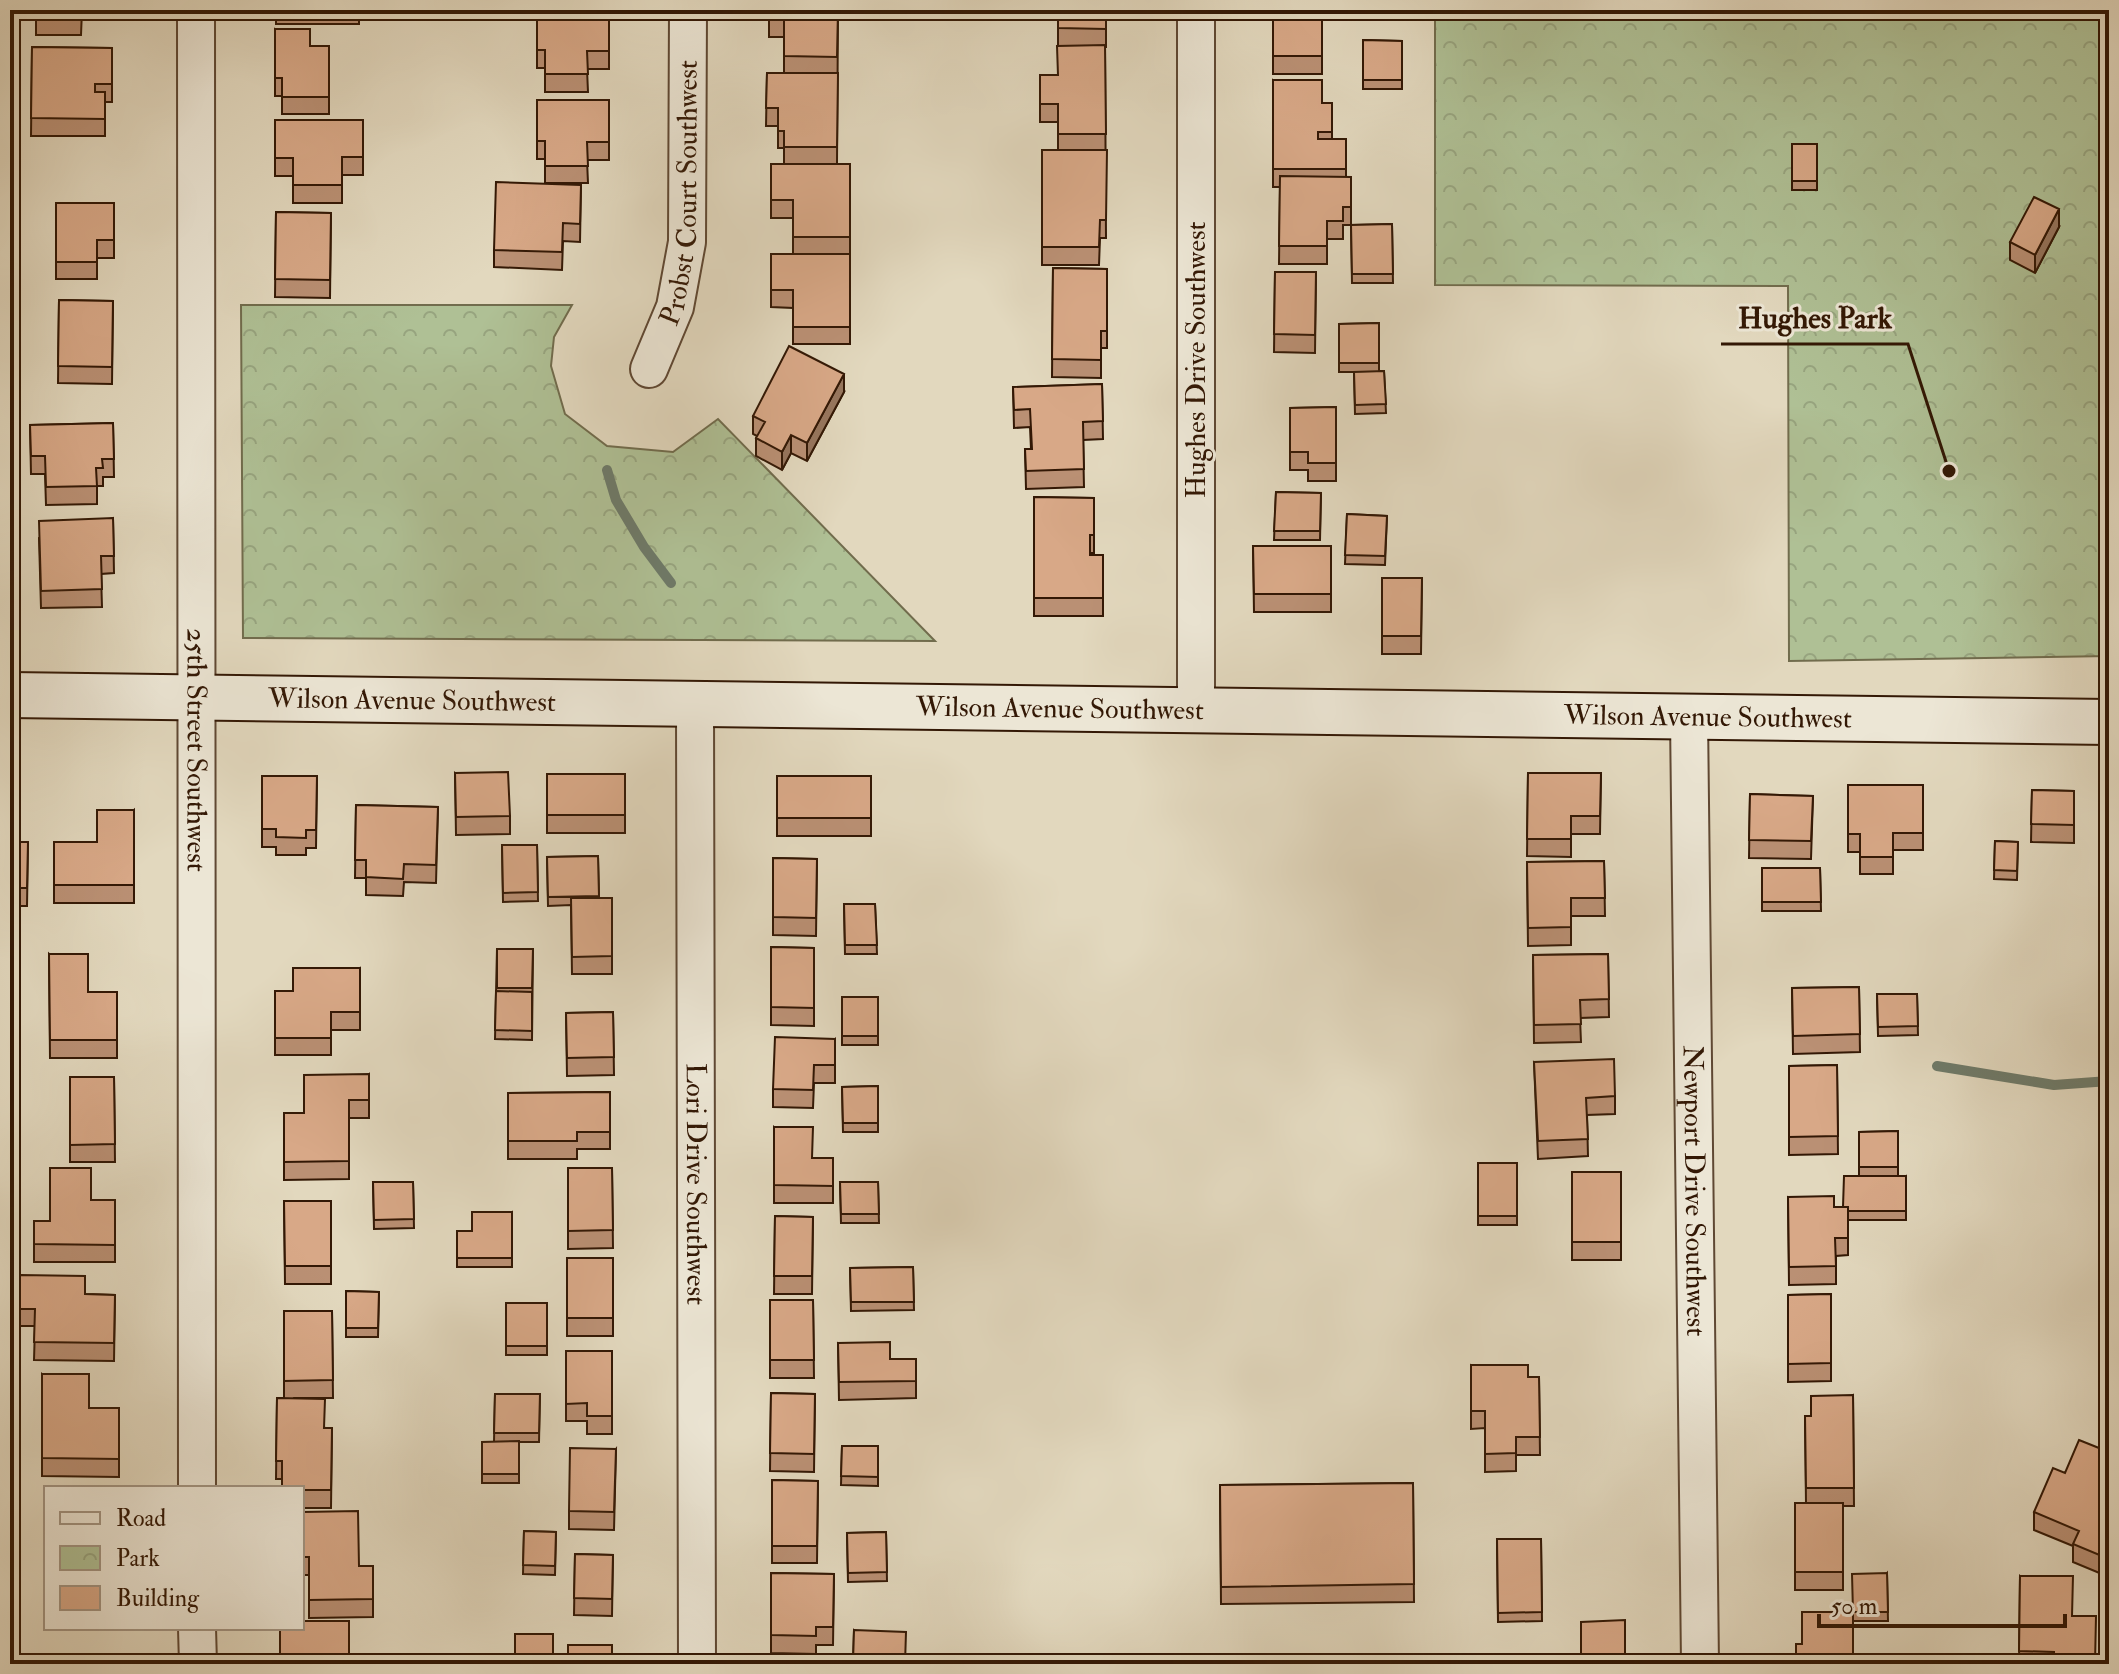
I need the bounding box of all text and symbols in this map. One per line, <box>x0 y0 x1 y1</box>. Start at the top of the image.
street label: Probst Court Southwest <box>652 60 705 331</box>
street label: Hughes Drive Southwest <box>1179 221 1214 499</box>
callout: Hughes Park <box>1721 290 1908 344</box>
text: Hughes Park <box>1738 300 1893 337</box>
street label: 25th Street Southwest <box>179 628 214 872</box>
street label: Wilson Avenue Southwest <box>267 681 556 720</box>
street label: Wilson Avenue Southwest <box>915 689 1204 728</box>
street label: Wilson Avenue Southwest <box>1563 697 1852 736</box>
street label: Newport Drive Southwest <box>1675 1045 1714 1337</box>
street label: Lori Drive Southwest <box>678 1063 714 1305</box>
legend <box>44 1486 304 1630</box>
text: Road <box>116 1503 166 1534</box>
text: Park <box>116 1543 160 1574</box>
scale bar <box>1819 1578 2065 1628</box>
text: Building <box>116 1583 200 1614</box>
text: 50 m <box>1831 1591 1878 1622</box>

